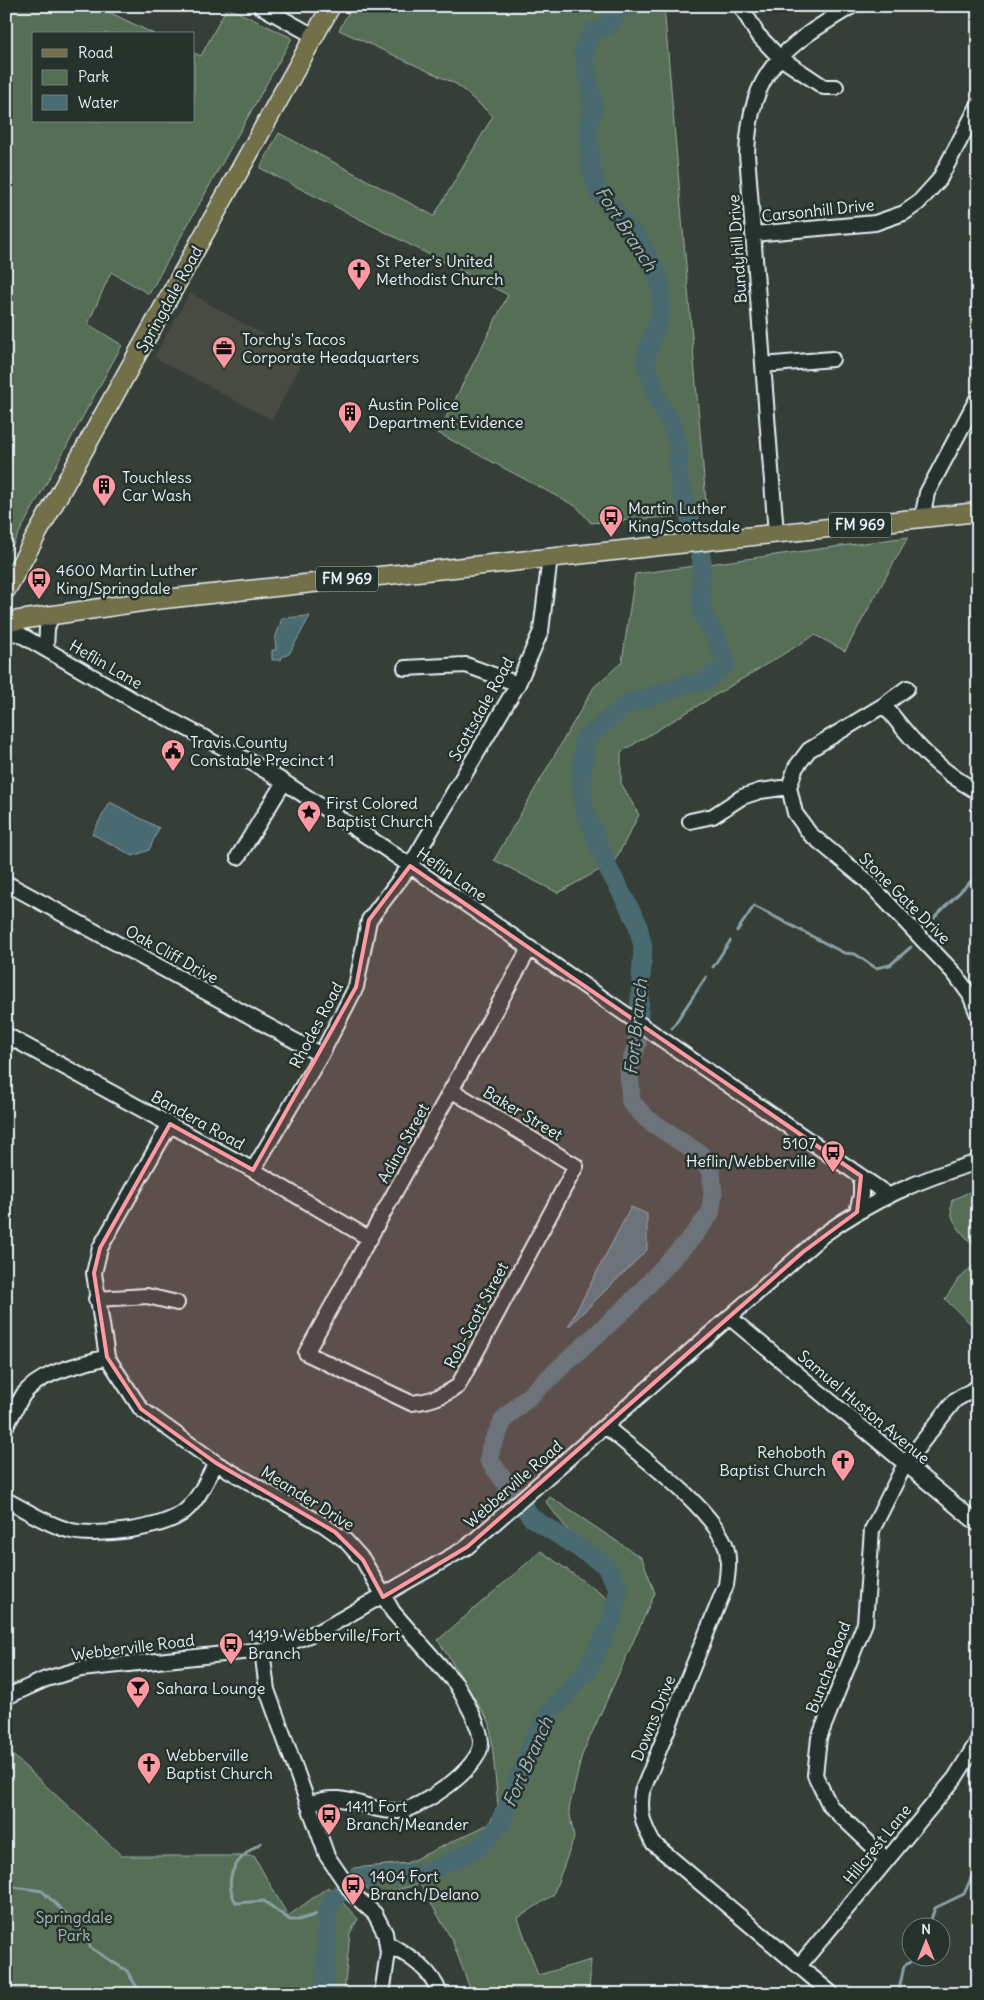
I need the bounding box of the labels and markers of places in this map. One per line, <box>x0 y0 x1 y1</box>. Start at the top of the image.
place label: St Peter's United Methodist Church <box>376 251 503 289</box>
church icon: St Peter's United Methodist Church <box>346 257 372 291</box>
place label: Torchy's Tacos Corporate Headquarters <box>242 329 419 367</box>
office icon: Torchy's Tacos Corporate Headquarters <box>211 335 237 369</box>
place label: Austin Police Department Evidence <box>368 394 523 432</box>
building icon: Austin Police Department Evidence <box>337 400 363 434</box>
place label: Touchless Car Wash <box>122 467 192 505</box>
building icon: Touchless Car Wash <box>91 473 117 507</box>
place label: Martin Luther King/Scottsdale <box>628 498 740 536</box>
bus stop icon: Martin Luther King/Scottsdale <box>598 504 624 538</box>
place label: 4600 Martin Luther King/Springdale <box>56 560 198 598</box>
bus stop icon: 4600 Martin Luther King/Springdale <box>26 566 52 600</box>
place label: Travis County Constable Precinct 1 <box>190 732 334 770</box>
public building icon: Travis County Constable Precinct 1 <box>160 738 186 772</box>
place label: First Colored Baptist Church <box>326 793 433 831</box>
place icon: First Colored Baptist Church <box>296 799 322 833</box>
place label: 5107 Heflin/Webberville <box>686 1133 816 1171</box>
bus stop icon: 5107 Heflin/Webberville <box>820 1139 846 1173</box>
place label: Rehoboth Baptist Church <box>719 1442 826 1480</box>
church icon: Rehoboth Baptist Church <box>830 1448 856 1482</box>
place label: 1419 Webberville/Fort Branch <box>248 1625 401 1663</box>
bus stop icon: 1419 Webberville/Fort Branch <box>218 1631 244 1665</box>
bar icon: Sahara Lounge <box>125 1675 151 1709</box>
place label: Sahara Lounge <box>156 1678 265 1698</box>
place label: Webberville Baptist Church <box>166 1745 273 1783</box>
church icon: Webberville Baptist Church <box>136 1751 162 1785</box>
place label: 1411 Fort Branch/Meander <box>346 1796 469 1834</box>
bus stop icon: 1411 Fort Branch/Meander <box>316 1802 342 1836</box>
place label: 1404 Fort Branch/Delano <box>370 1866 479 1904</box>
bus stop icon: 1404 Fort Branch/Delano <box>340 1872 366 1906</box>

